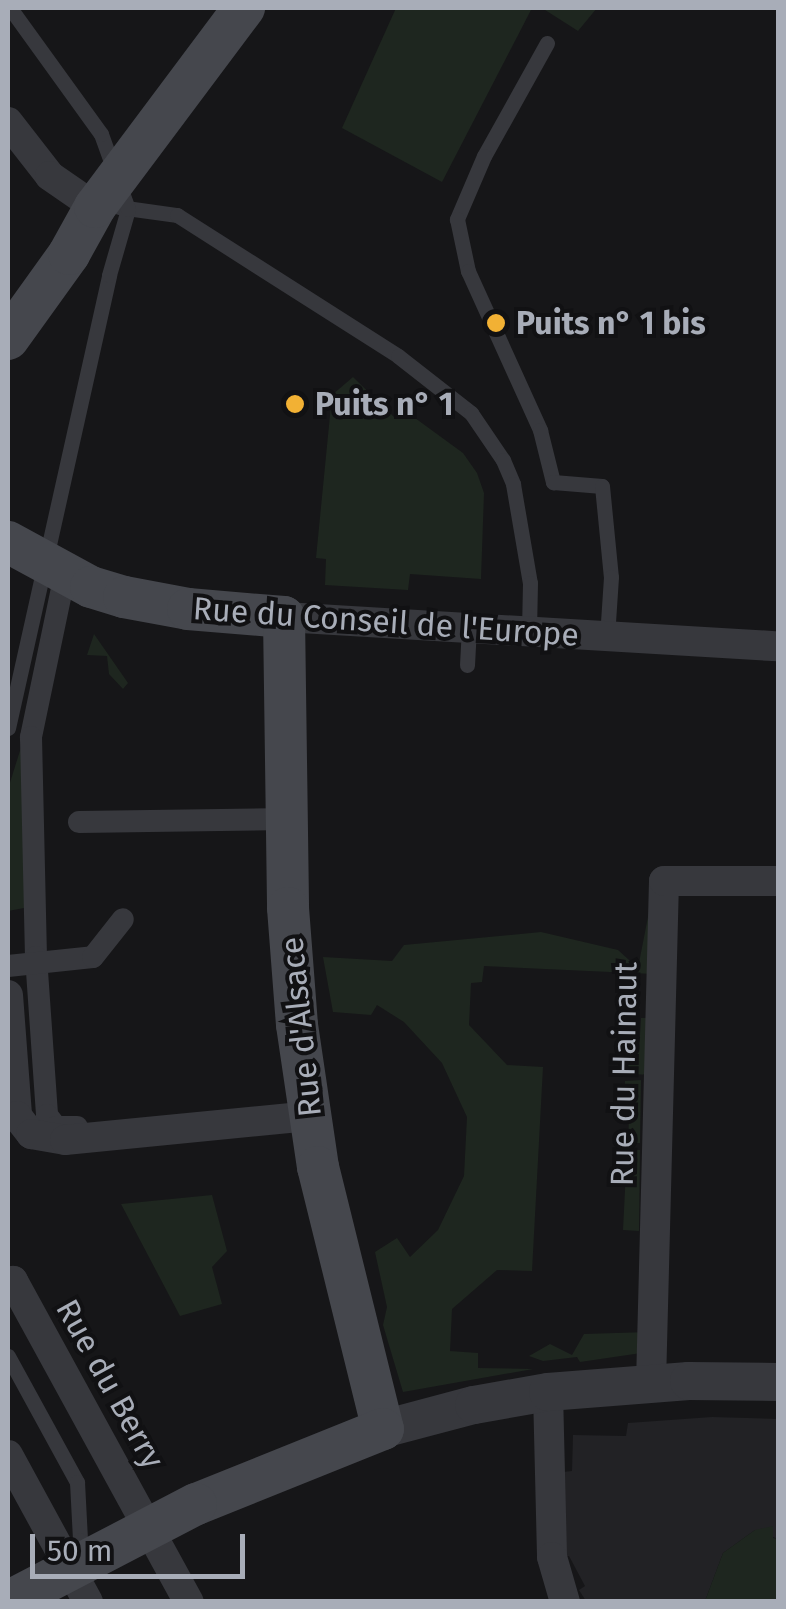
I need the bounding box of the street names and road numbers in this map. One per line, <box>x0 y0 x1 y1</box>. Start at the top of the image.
street label: Rue du Conseil de l'Europe <box>192 589 580 655</box>
street label: Rue d'Alsace <box>272 935 330 1119</box>
street label: Rue du Hainaut <box>603 961 645 1187</box>
street label: Rue du Berry <box>48 1293 172 1475</box>

